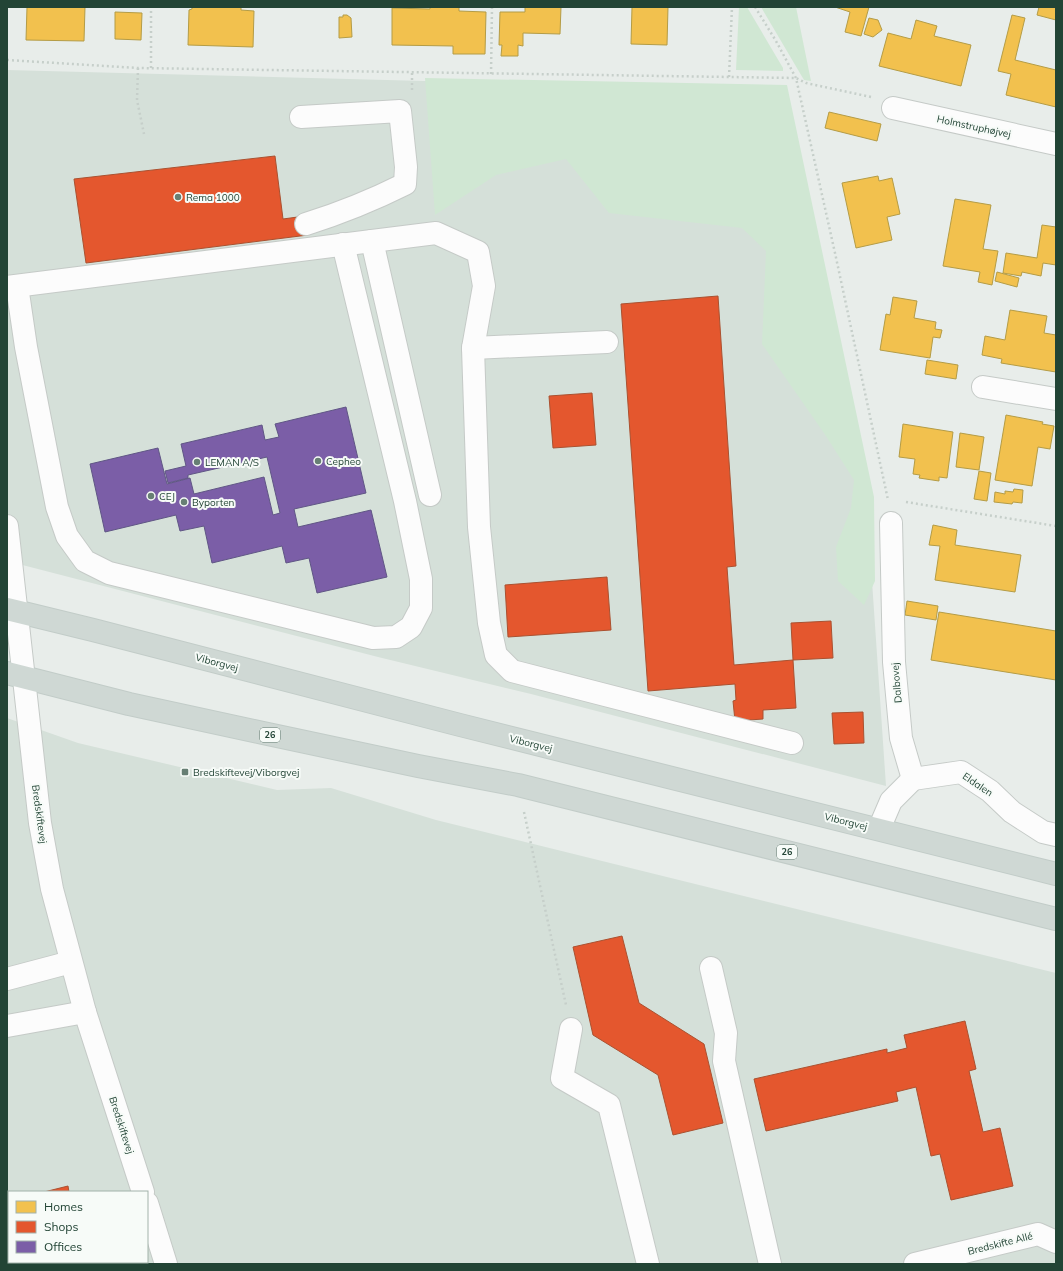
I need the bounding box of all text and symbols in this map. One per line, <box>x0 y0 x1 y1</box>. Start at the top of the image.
street label: Holmstruphøjvej <box>936 112 1012 141</box>
place label: Rema 1000 <box>186 191 240 204</box>
marker: Rema 1000 <box>173 192 183 202</box>
place label: Cepheo <box>326 455 361 468</box>
place label: LEMAN A/S <box>205 456 259 469</box>
marker: Cepheo <box>313 456 323 466</box>
marker: LEMAN A/S <box>192 457 202 467</box>
place label: CEJ <box>159 490 175 503</box>
marker: CEJ <box>146 491 156 501</box>
place label: Byporten <box>192 496 235 509</box>
marker: Byporten <box>179 497 189 507</box>
street label: Viborgvej <box>194 651 240 674</box>
street label: Dalbovej <box>888 662 905 704</box>
road number: 26 <box>260 728 280 742</box>
street label: Viborgvej <box>508 732 554 755</box>
place label: Bredskiftevej/Viborgvej <box>193 766 299 779</box>
marker: Bredskiftevej/Viborgvej <box>180 767 190 777</box>
street label: Eldalen <box>960 770 996 799</box>
street label: Bredskiftevej <box>29 784 50 844</box>
street label: Viborgvej <box>823 810 869 833</box>
road number: 26 <box>777 845 797 859</box>
street label: Bredskiftevej <box>106 1095 137 1155</box>
legend <box>8 1191 148 1263</box>
text: Homes <box>44 1199 83 1214</box>
text: Shops <box>44 1219 79 1234</box>
street label: Bredskifte Allé <box>966 1229 1034 1258</box>
text: Offices <box>44 1239 82 1254</box>

